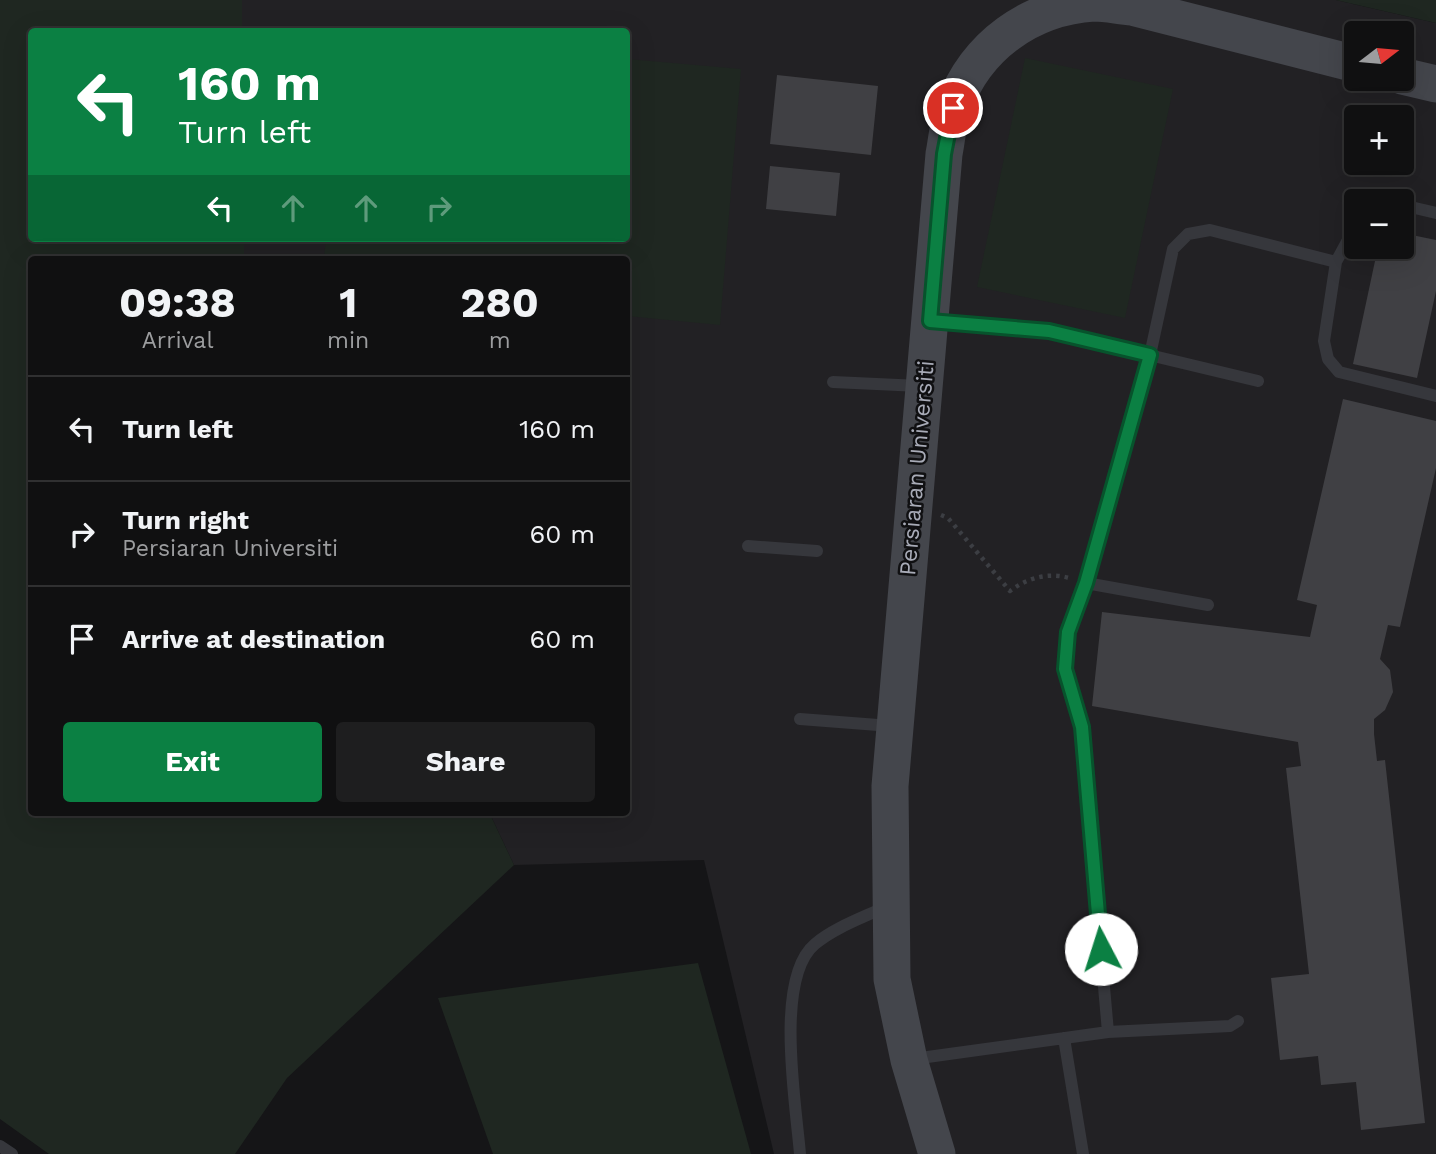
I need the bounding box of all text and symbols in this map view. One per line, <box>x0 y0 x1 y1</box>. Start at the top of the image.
north arrow <box>1344 21 1414 91</box>
map controls <box>1344 21 1414 259</box>
text: 160 m <box>178 54 321 112</box>
icon: left <box>63 56 154 147</box>
pin <box>923 78 983 138</box>
icon: arrive <box>934 89 972 127</box>
button: + <box>1344 105 1414 175</box>
text: Turn left <box>178 113 311 151</box>
icon: left <box>201 189 239 227</box>
icon: ahead <box>274 189 312 227</box>
icon: ahead <box>347 189 385 227</box>
icon: right <box>420 189 458 227</box>
button: − <box>1344 189 1414 259</box>
text: 09:38 <box>119 278 236 327</box>
text: 1 <box>339 278 357 327</box>
text: 280 <box>460 278 539 327</box>
text: Arrival <box>142 327 213 354</box>
text: min <box>327 327 369 354</box>
text: m <box>489 327 511 354</box>
street label: Persiaran Universiti <box>894 359 940 577</box>
icon: left <box>63 410 101 448</box>
text: Turn left <box>122 414 233 444</box>
text: 160 m <box>519 414 595 444</box>
text: Turn right <box>122 505 249 535</box>
icon: right <box>63 515 101 553</box>
text: 60 m <box>529 519 595 549</box>
text: Persiaran Universiti <box>122 535 338 562</box>
icon: arrive <box>63 620 101 658</box>
text: Arrive at destination <box>122 624 385 654</box>
text: 60 m <box>529 624 595 654</box>
button: Exit <box>63 722 322 802</box>
button: Share <box>336 722 595 802</box>
position arrow <box>1064 912 1138 986</box>

